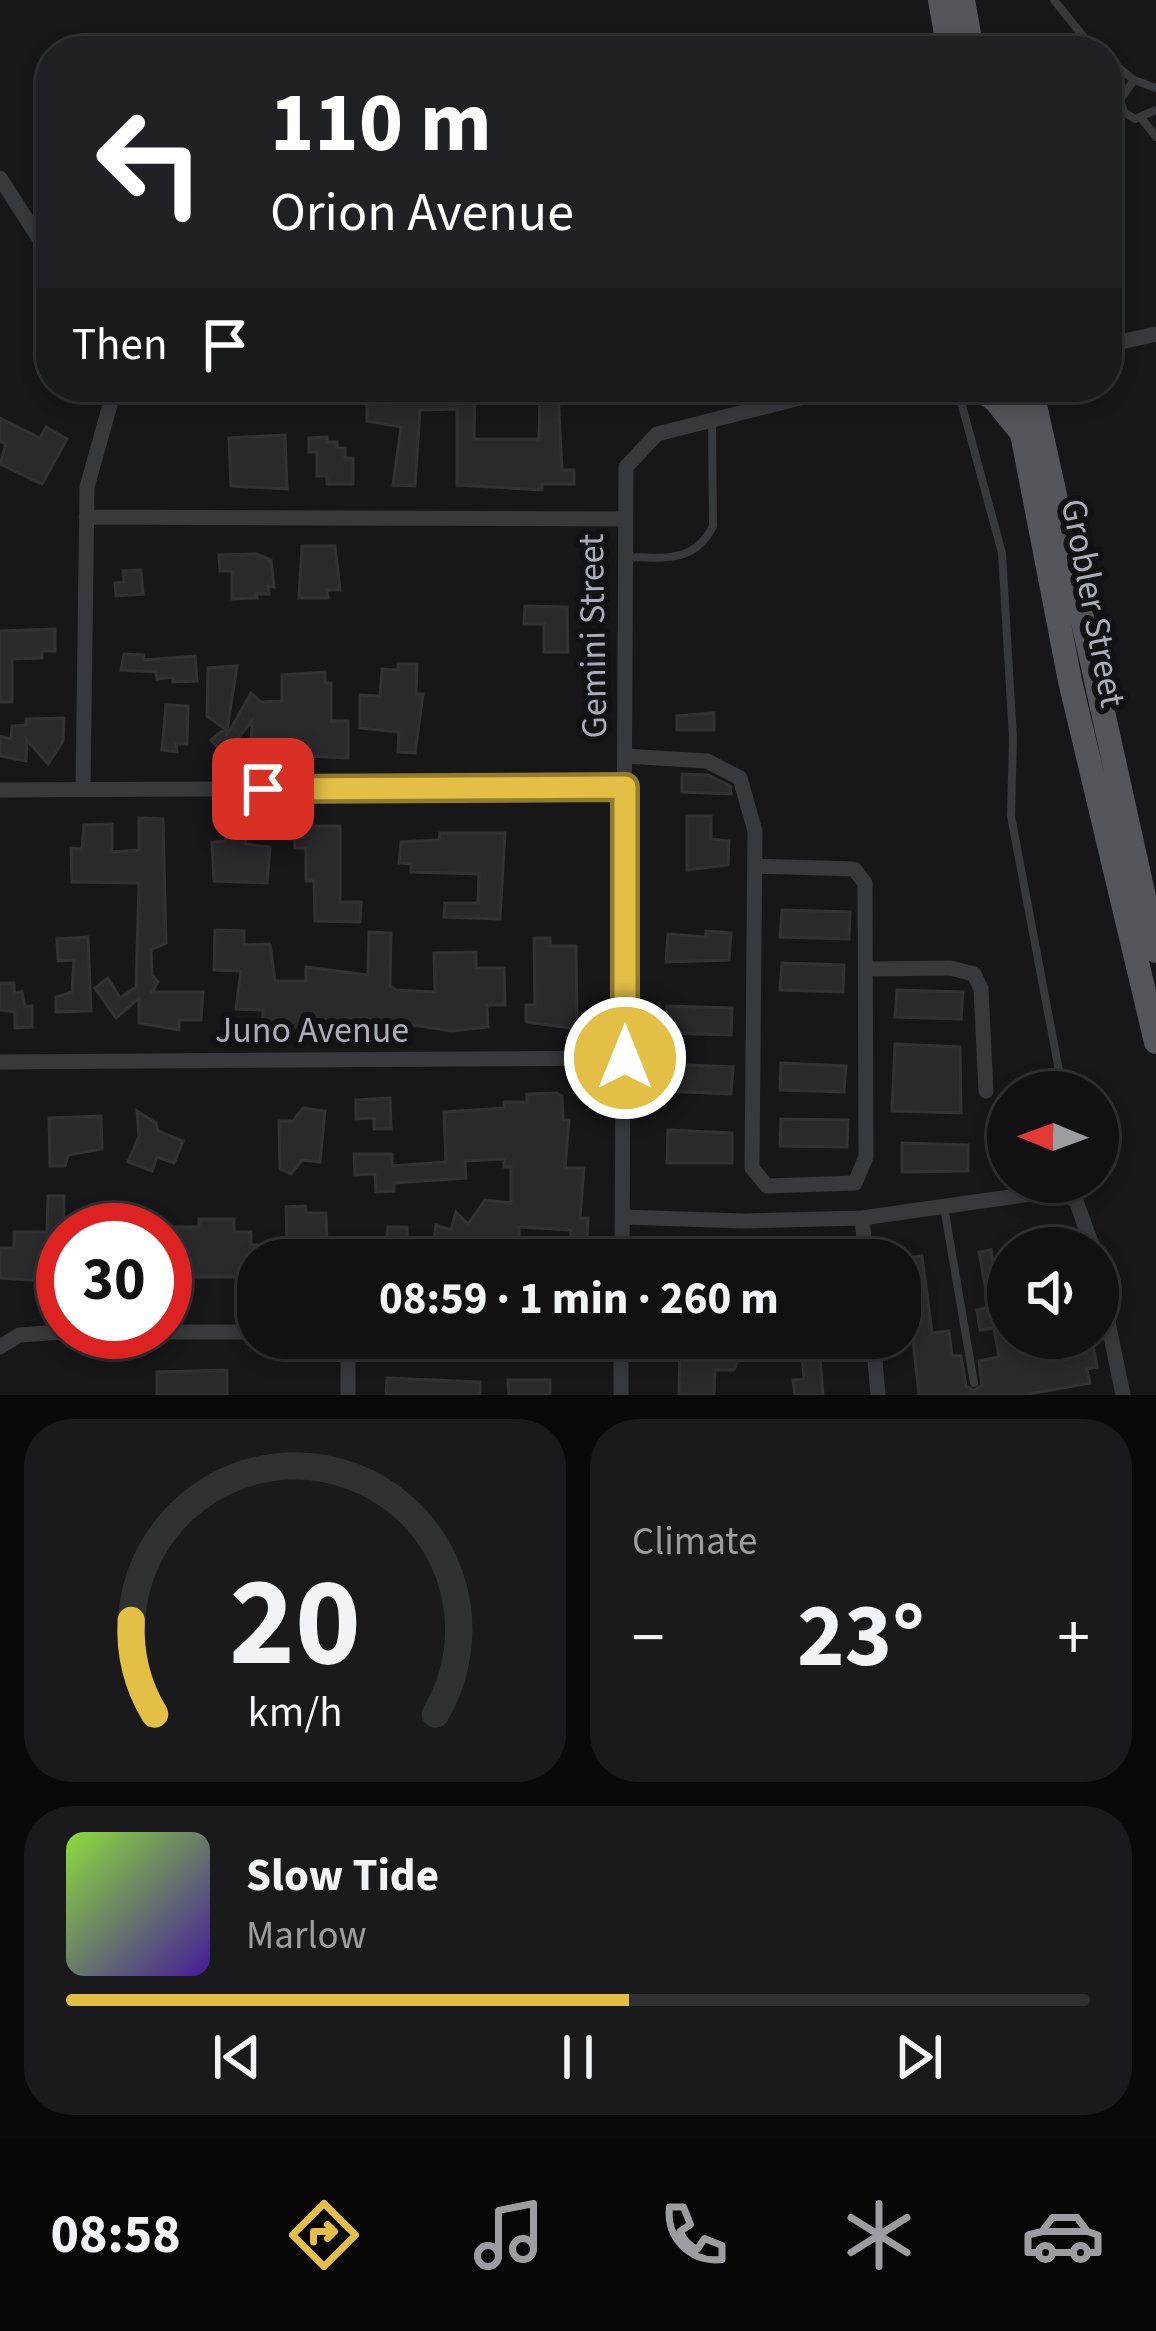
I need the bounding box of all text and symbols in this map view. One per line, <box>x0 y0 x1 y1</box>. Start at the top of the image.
text: 110 m <box>270 64 492 184</box>
icon: left <box>72 84 228 240</box>
text: Orion Avenue <box>270 175 574 252</box>
icon: arrive <box>192 312 258 378</box>
text: Then <box>72 313 168 377</box>
street label: Grobler Street <box>1048 495 1138 711</box>
street label: Gemini Street <box>566 533 620 739</box>
pin <box>212 738 314 840</box>
icon: arrive <box>230 756 296 822</box>
position arrow <box>562 995 688 1121</box>
street label: Juno Avenue <box>215 1005 409 1056</box>
north arrow <box>987 1071 1119 1203</box>
map controls <box>987 1071 1119 1359</box>
speed limit sign: 30 <box>36 1203 192 1359</box>
button: sound <box>987 1227 1119 1359</box>
text: 08:59 · 1 min · 260 m <box>379 1267 779 1331</box>
text: Climate <box>632 1514 757 1570</box>
text: 20 <box>229 1535 361 1713</box>
text: 23° <box>797 1573 925 1701</box>
text: − <box>632 1591 665 1685</box>
text: + <box>1057 1591 1090 1685</box>
text: km/h <box>247 1681 343 1742</box>
text: Slow Tide <box>246 1844 439 1908</box>
text: Marlow <box>246 1908 367 1964</box>
icon: previous <box>204 2024 270 2090</box>
icon: pause <box>545 2024 611 2090</box>
icon: next <box>886 2024 952 2090</box>
icon: directions <box>282 2193 366 2277</box>
icon: music <box>467 2193 551 2277</box>
icon: phone <box>652 2193 736 2277</box>
icon: climate <box>837 2193 921 2277</box>
icon: car <box>1021 2193 1105 2277</box>
text: 08:58 <box>50 2197 181 2274</box>

